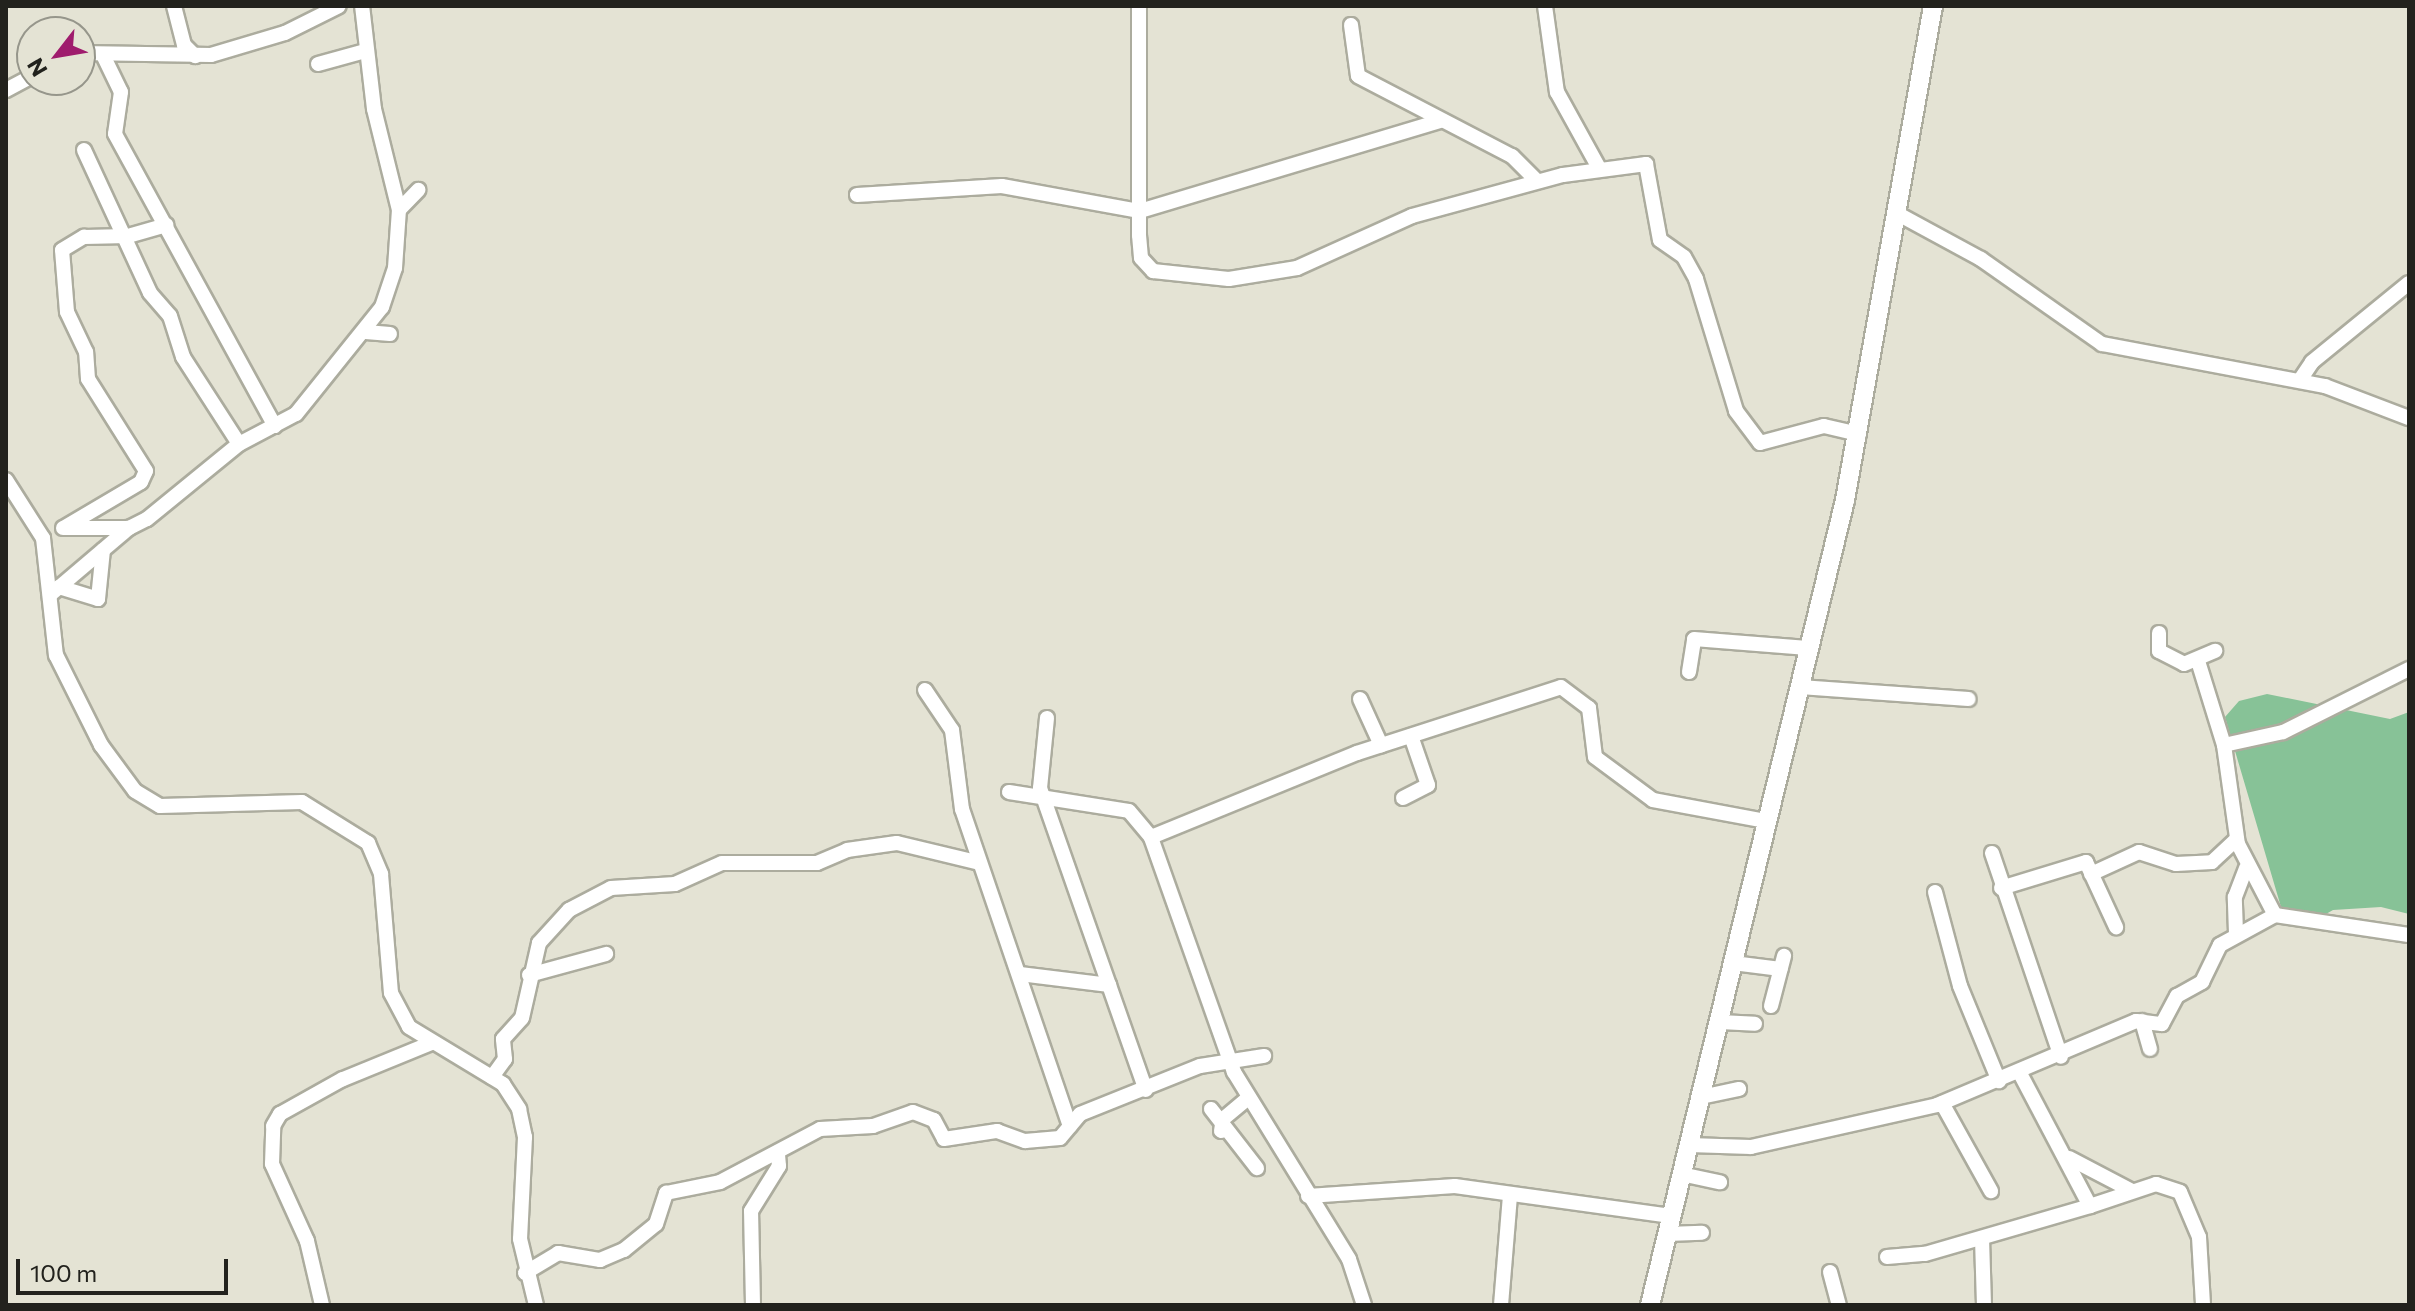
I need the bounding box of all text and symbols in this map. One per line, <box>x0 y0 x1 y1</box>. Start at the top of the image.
north arrow <box>16 16 96 96</box>
text: N <box>21 54 53 82</box>
scale bar <box>20 1243 232 1293</box>
text: 100 m <box>30 1258 97 1287</box>

